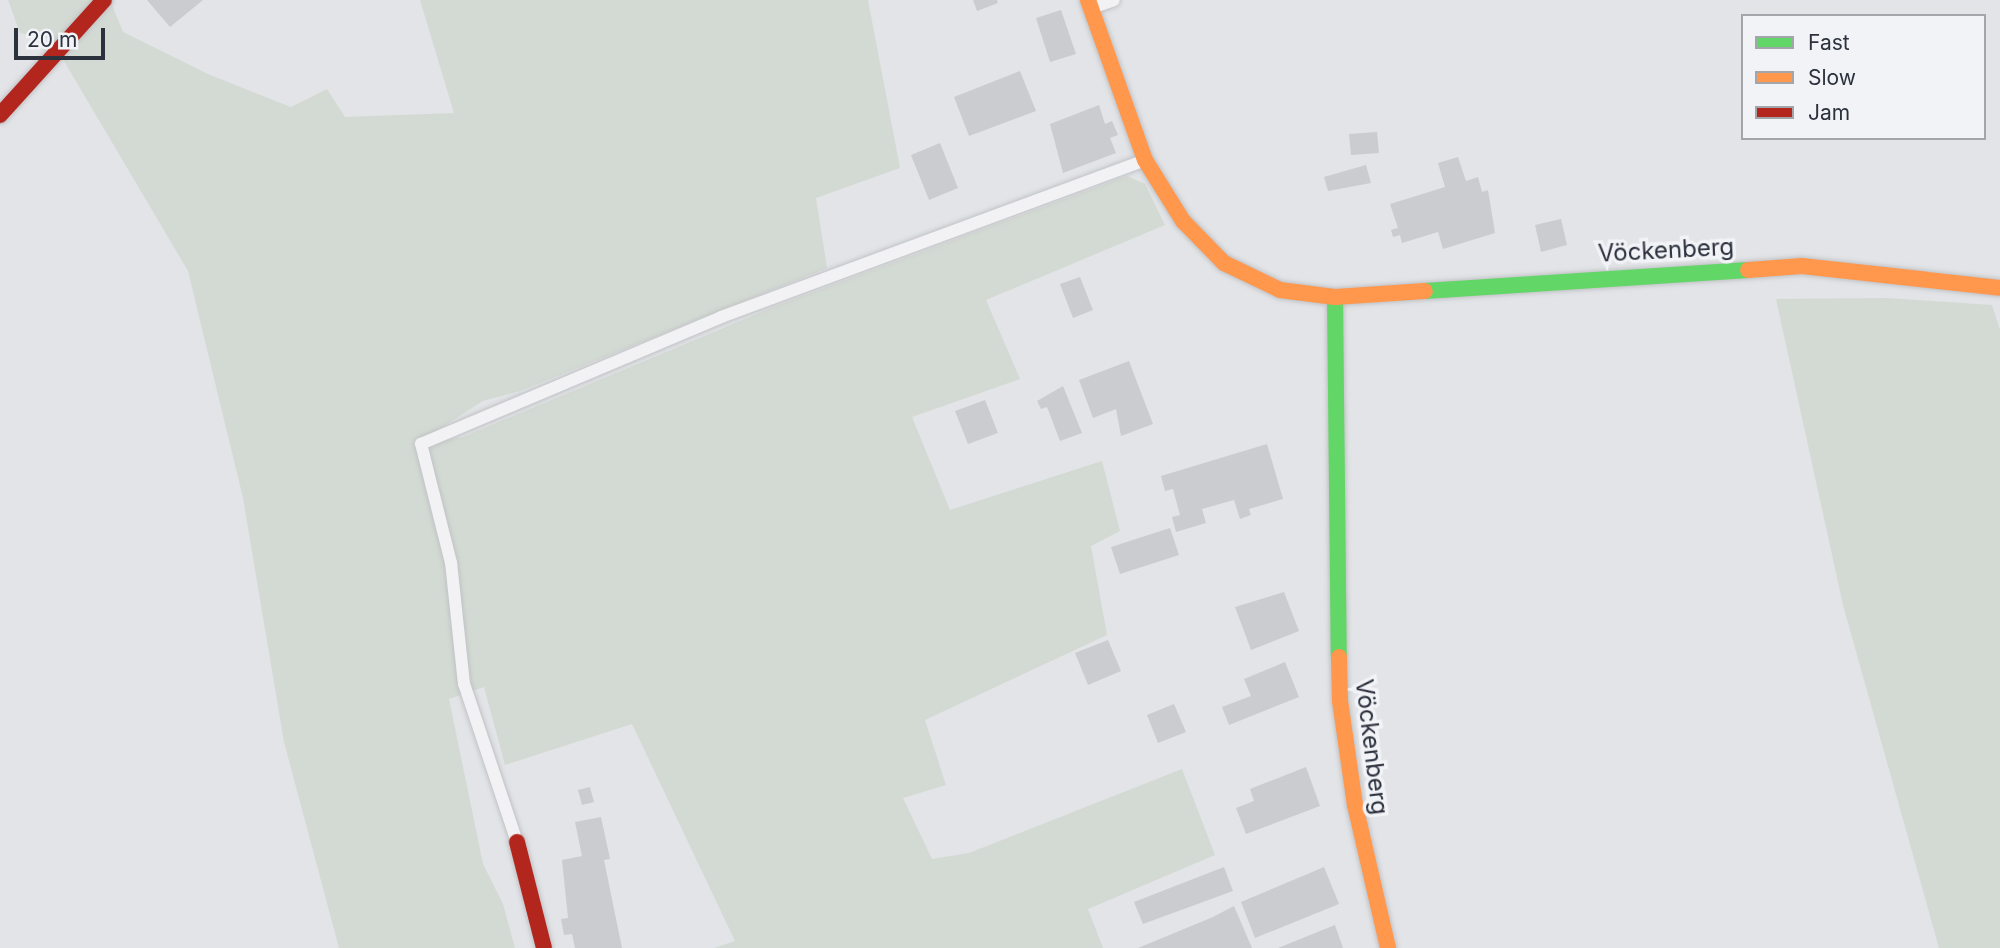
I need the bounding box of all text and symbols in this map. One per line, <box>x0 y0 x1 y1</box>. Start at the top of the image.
scale bar <box>18 14 108 58</box>
legend <box>1741 14 1986 140</box>
text: 20 m <box>27 27 77 52</box>
text: Fast <box>1808 30 1850 55</box>
text: Slow <box>1808 65 1856 90</box>
text: Jam <box>1808 100 1850 125</box>
street label: Vöckenberg <box>1597 232 1735 268</box>
street label: Vöckenberg <box>1349 678 1395 816</box>

